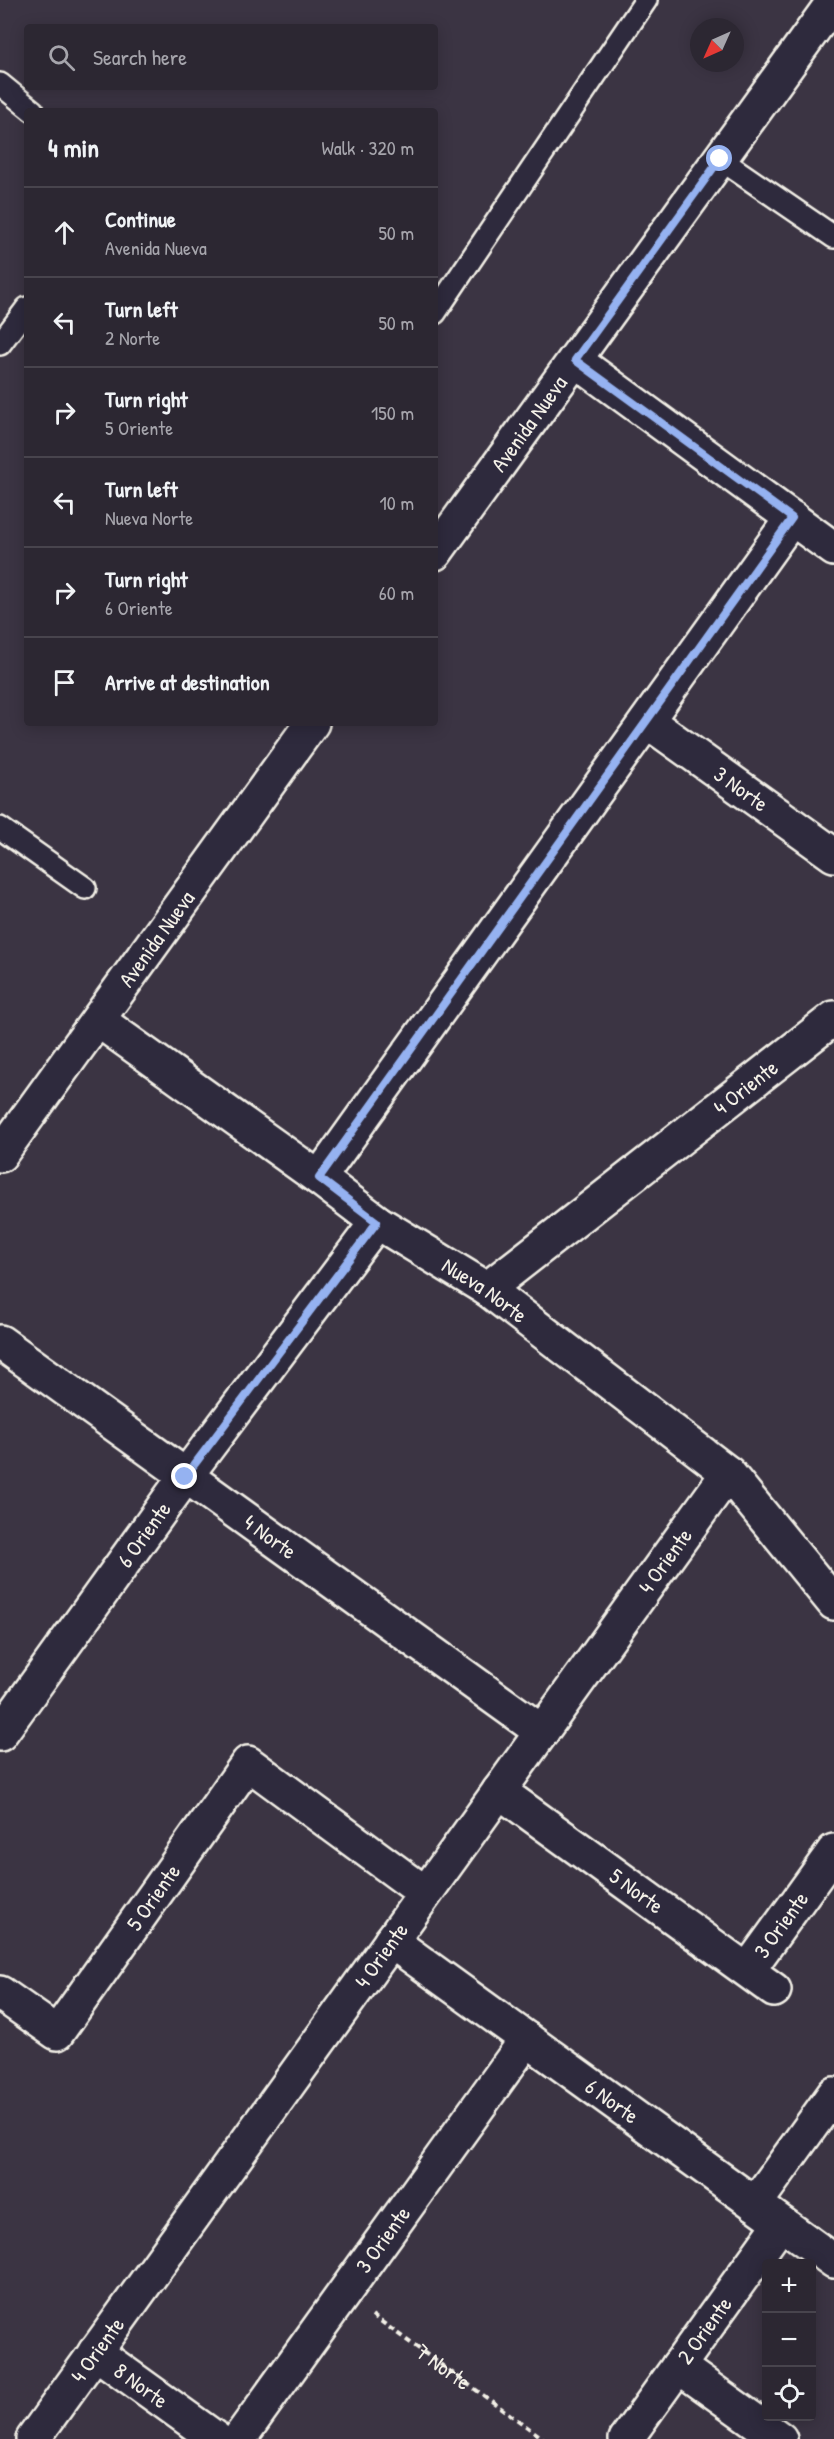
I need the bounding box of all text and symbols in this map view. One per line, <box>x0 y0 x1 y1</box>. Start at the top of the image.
north arrow <box>690 18 744 72</box>
search box <box>24 24 438 90</box>
icon: search <box>45 41 78 74</box>
text: Search here <box>93 42 187 72</box>
text: 4 min <box>48 130 99 165</box>
text: Walk · 320 m <box>322 134 414 161</box>
route start <box>706 145 732 171</box>
text: Continue <box>105 204 176 234</box>
icon: ahead <box>48 216 81 249</box>
text: 50 m <box>378 219 414 246</box>
text: Avenida Nueva <box>105 234 207 261</box>
text: Turn left <box>105 294 178 324</box>
icon: left <box>48 306 81 339</box>
text: 50 m <box>378 309 414 336</box>
text: 2 Norte <box>105 324 160 351</box>
street label: Avenida Nueva <box>484 369 574 478</box>
text: Turn right <box>105 384 188 414</box>
icon: right <box>48 396 81 429</box>
text: 150 m <box>371 399 414 426</box>
text: 5 Oriente <box>105 414 173 441</box>
text: Turn left <box>105 474 178 504</box>
icon: left <box>48 486 81 519</box>
text: 10 m <box>380 489 414 516</box>
text: Nueva Norte <box>105 504 193 531</box>
text: Turn right <box>105 564 188 594</box>
icon: right <box>48 576 81 609</box>
text: 60 m <box>379 579 414 606</box>
text: 6 Oriente <box>105 594 173 621</box>
icon: arrive <box>48 666 81 699</box>
text: Arrive at destination <box>105 667 270 697</box>
street label: 3 Norte <box>708 759 775 818</box>
street label: Avenida Nueva <box>111 884 202 993</box>
street label: 4 Oriente <box>707 1052 784 1122</box>
street label: Nueva Norte <box>437 1250 534 1330</box>
route end <box>171 1463 197 1489</box>
street label: 6 Oriente <box>110 1495 178 1573</box>
street label: 4 Norte <box>238 1507 303 1566</box>
street label: 4 Oriente <box>631 1522 699 1600</box>
street label: 5 Oriente <box>119 1858 187 1936</box>
street label: 5 Norte <box>604 1861 670 1920</box>
street label: 3 Oriente <box>746 1885 815 1964</box>
street label: 4 Oriente <box>347 1916 415 1994</box>
street label: 6 Norte <box>579 2071 645 2131</box>
street label: 3 Oriente <box>348 2200 417 2279</box>
map controls <box>762 2259 816 2421</box>
button: + <box>762 2259 816 2313</box>
street label: 2 Oriente <box>670 2290 739 2370</box>
street label: 4 Oriente <box>63 2311 131 2389</box>
button: − <box>762 2313 816 2367</box>
street label: 7 Norte <box>410 2336 477 2397</box>
street label: 8 Norte <box>108 2356 175 2415</box>
button: locate <box>762 2367 816 2421</box>

